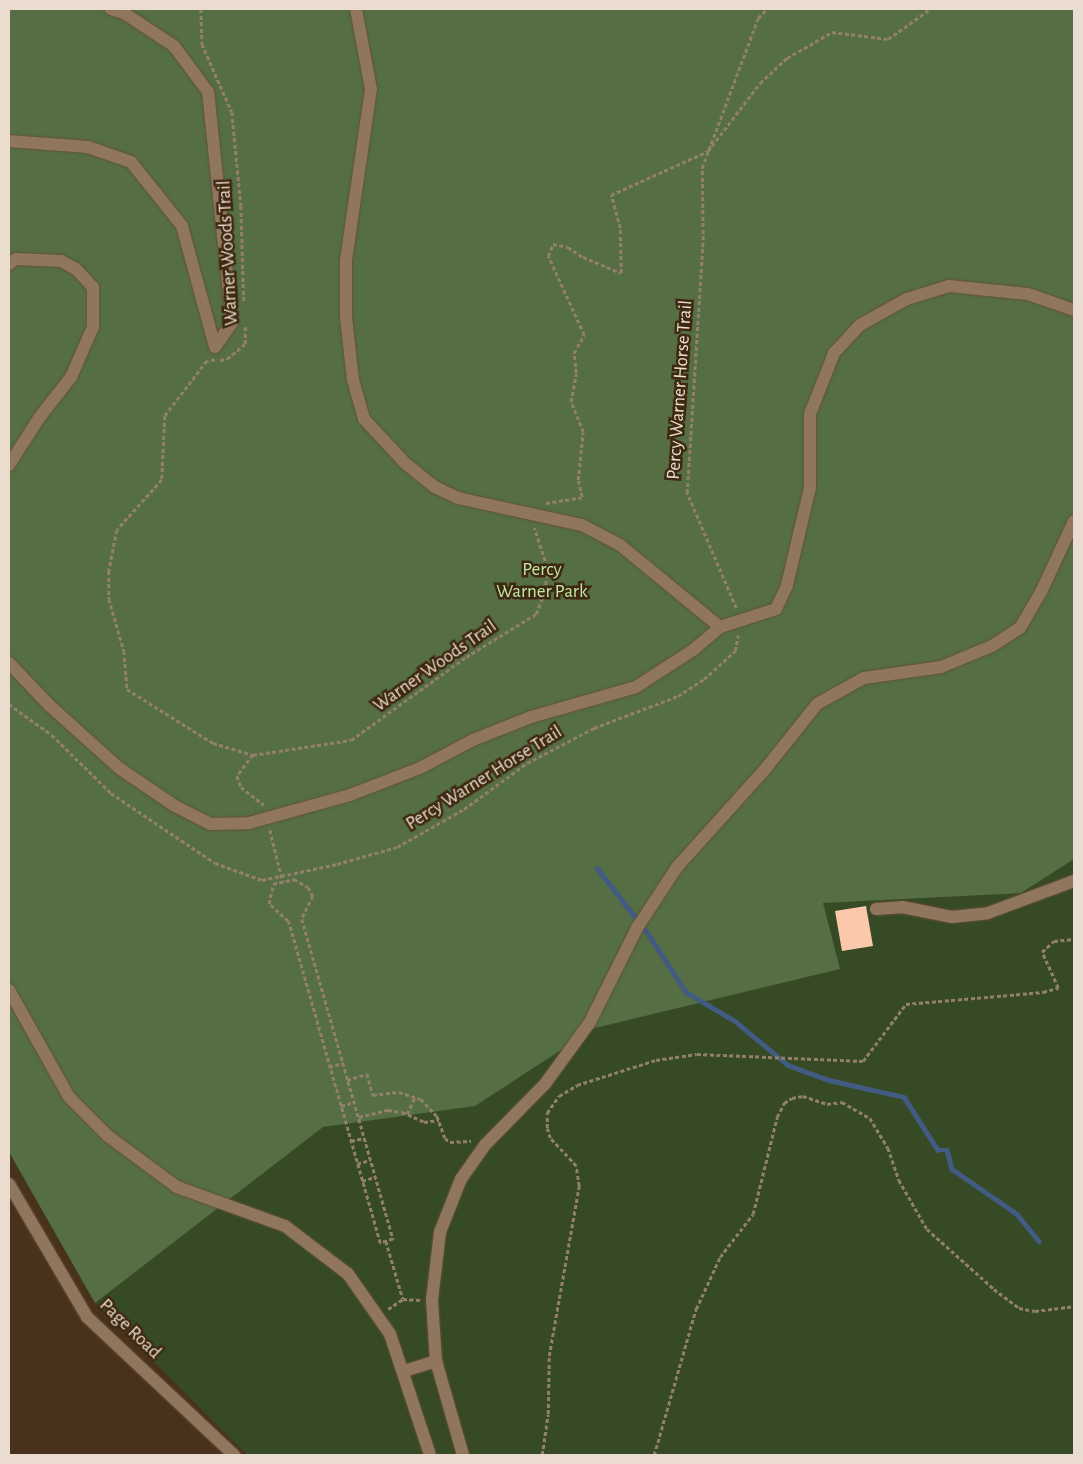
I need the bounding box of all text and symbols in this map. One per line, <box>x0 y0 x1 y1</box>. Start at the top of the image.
street label: Warner Woods Trail <box>213 180 243 326</box>
street label: Percy Warner Horse Trail <box>662 299 698 481</box>
park label: Percy Warner Park <box>496 559 588 603</box>
street label: Warner Woods Trail <box>369 615 501 717</box>
street label: Percy Warner Horse Trail <box>402 721 566 835</box>
street label: Page Road <box>94 1294 166 1364</box>

